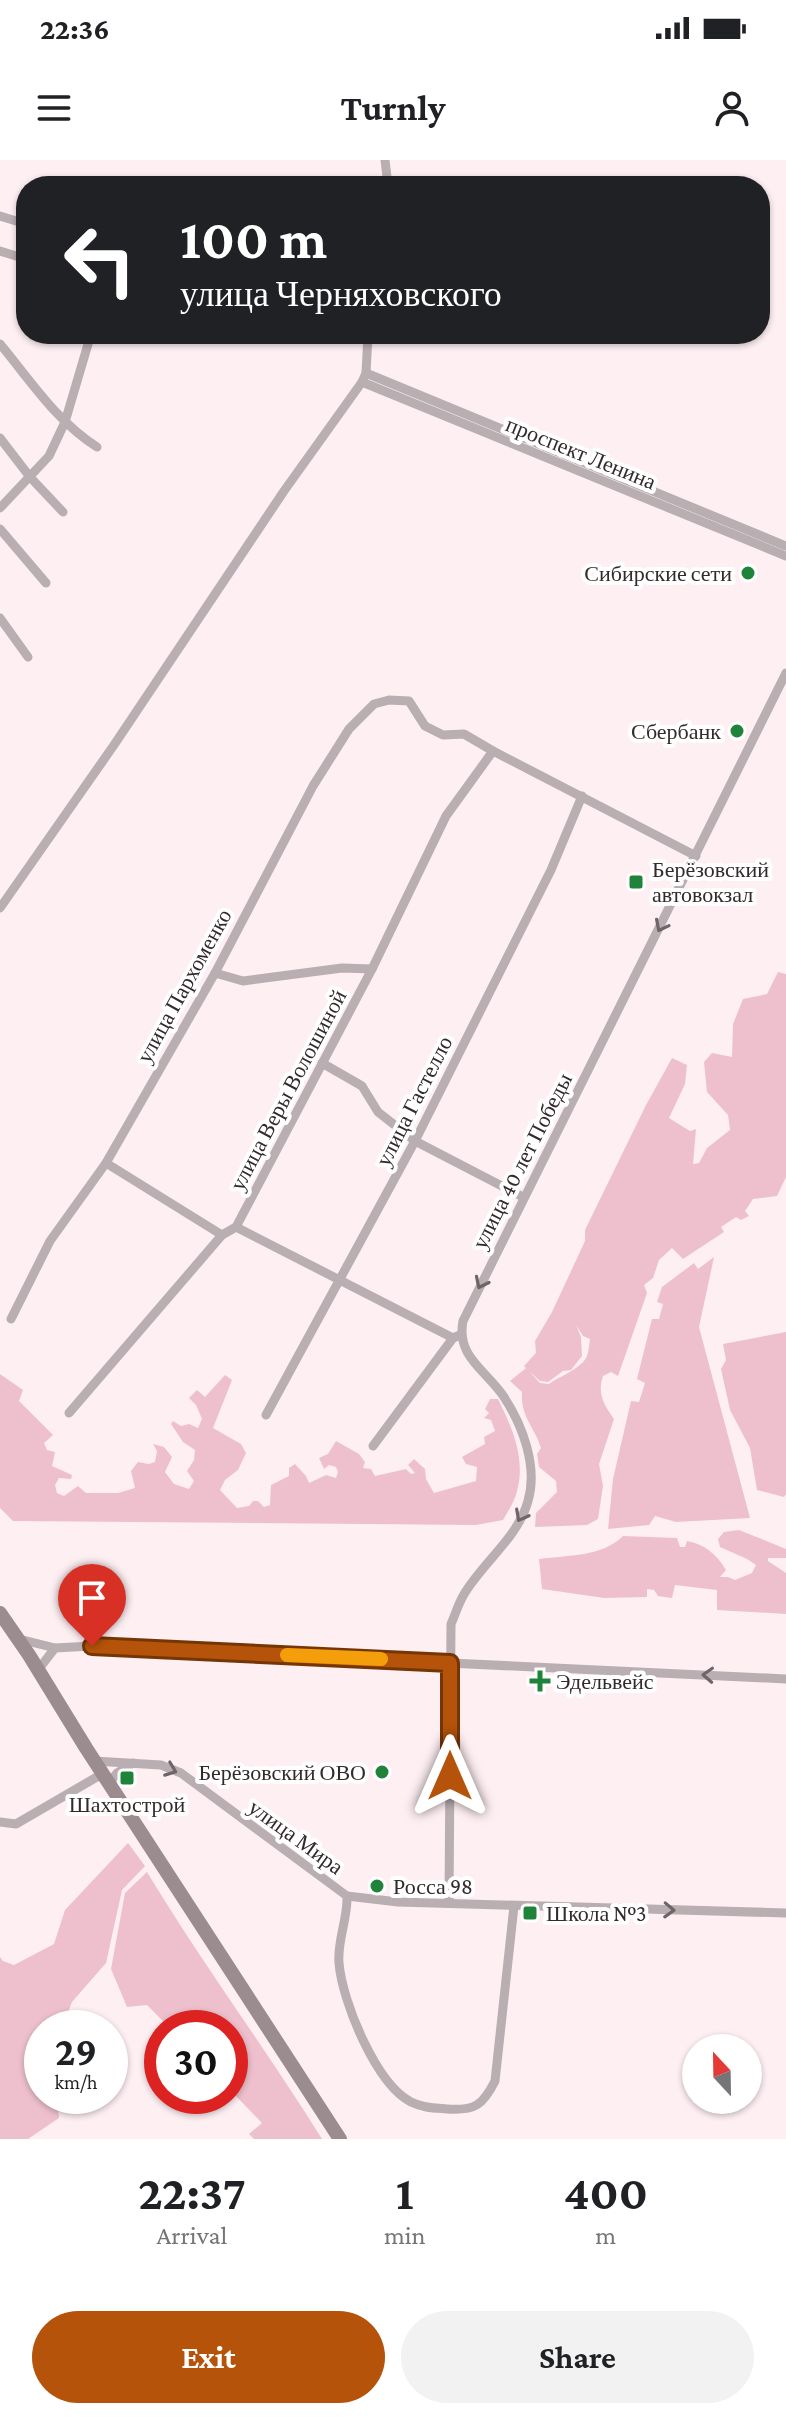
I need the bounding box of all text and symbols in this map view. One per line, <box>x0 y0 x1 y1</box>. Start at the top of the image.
text: 22:36 <box>40 12 110 45</box>
icon: menu <box>32 86 76 130</box>
icon: person <box>710 86 754 130</box>
text: Turnly <box>341 88 445 128</box>
icon: left <box>48 208 152 312</box>
text: 100 m <box>180 208 327 270</box>
text: улица Черняховского <box>180 274 502 314</box>
street label: проспект Ленина <box>502 412 660 495</box>
place label: Сибирские сети <box>584 561 732 586</box>
marker: Сибирские сети <box>739 564 757 582</box>
place label: Сбербанк <box>631 719 721 744</box>
marker: Сбербанк <box>728 722 746 740</box>
place label: Берёзовский автовокзал <box>652 857 769 907</box>
marker: Берёзовский автовокзал <box>627 873 645 891</box>
street label: улица Пархоменко <box>131 905 237 1067</box>
one-way arrow <box>655 917 670 932</box>
street label: улица Веры Волошиной <box>225 985 352 1195</box>
street label: улица Гастелло <box>371 1032 457 1170</box>
street label: улица 40 лет Победы <box>467 1069 577 1253</box>
one-way arrow <box>475 1275 491 1289</box>
one-way arrow <box>515 1508 531 1522</box>
pin <box>58 1564 126 1646</box>
icon: arrive <box>70 1576 114 1620</box>
one-way arrow <box>701 1666 714 1683</box>
place label: Эдельвейс <box>556 1669 654 1694</box>
marker: Эдельвейс <box>531 1672 549 1690</box>
position arrow <box>408 1734 492 1818</box>
one-way arrow <box>163 1760 177 1777</box>
place label: Берёзовский ОВО <box>198 1760 366 1785</box>
marker: Берёзовский ОВО <box>373 1763 391 1781</box>
marker: Шахтострой <box>118 1769 136 1787</box>
place label: Шахтострой <box>69 1792 186 1817</box>
street label: улица Мира <box>244 1794 348 1880</box>
place label: Росса 98 <box>393 1874 473 1899</box>
marker: Росса 98 <box>368 1877 386 1895</box>
place label: Школа №3 <box>546 1901 647 1926</box>
one-way arrow <box>663 1901 676 1918</box>
marker: Школа №3 <box>521 1904 539 1922</box>
speed limit sign: 30 <box>144 2010 248 2114</box>
text: 29 <box>55 2029 97 2074</box>
north arrow <box>682 2034 762 2114</box>
map controls <box>682 2034 762 2114</box>
text: km/h <box>54 2071 98 2093</box>
text: 22:37 <box>138 2166 246 2219</box>
text: 1 <box>396 2166 414 2219</box>
text: 400 <box>564 2166 648 2219</box>
text: Arrival <box>157 2221 227 2250</box>
text: min <box>384 2221 426 2250</box>
text: m <box>595 2221 616 2250</box>
button: Exit <box>32 2311 385 2403</box>
button: Share <box>401 2311 754 2403</box>

